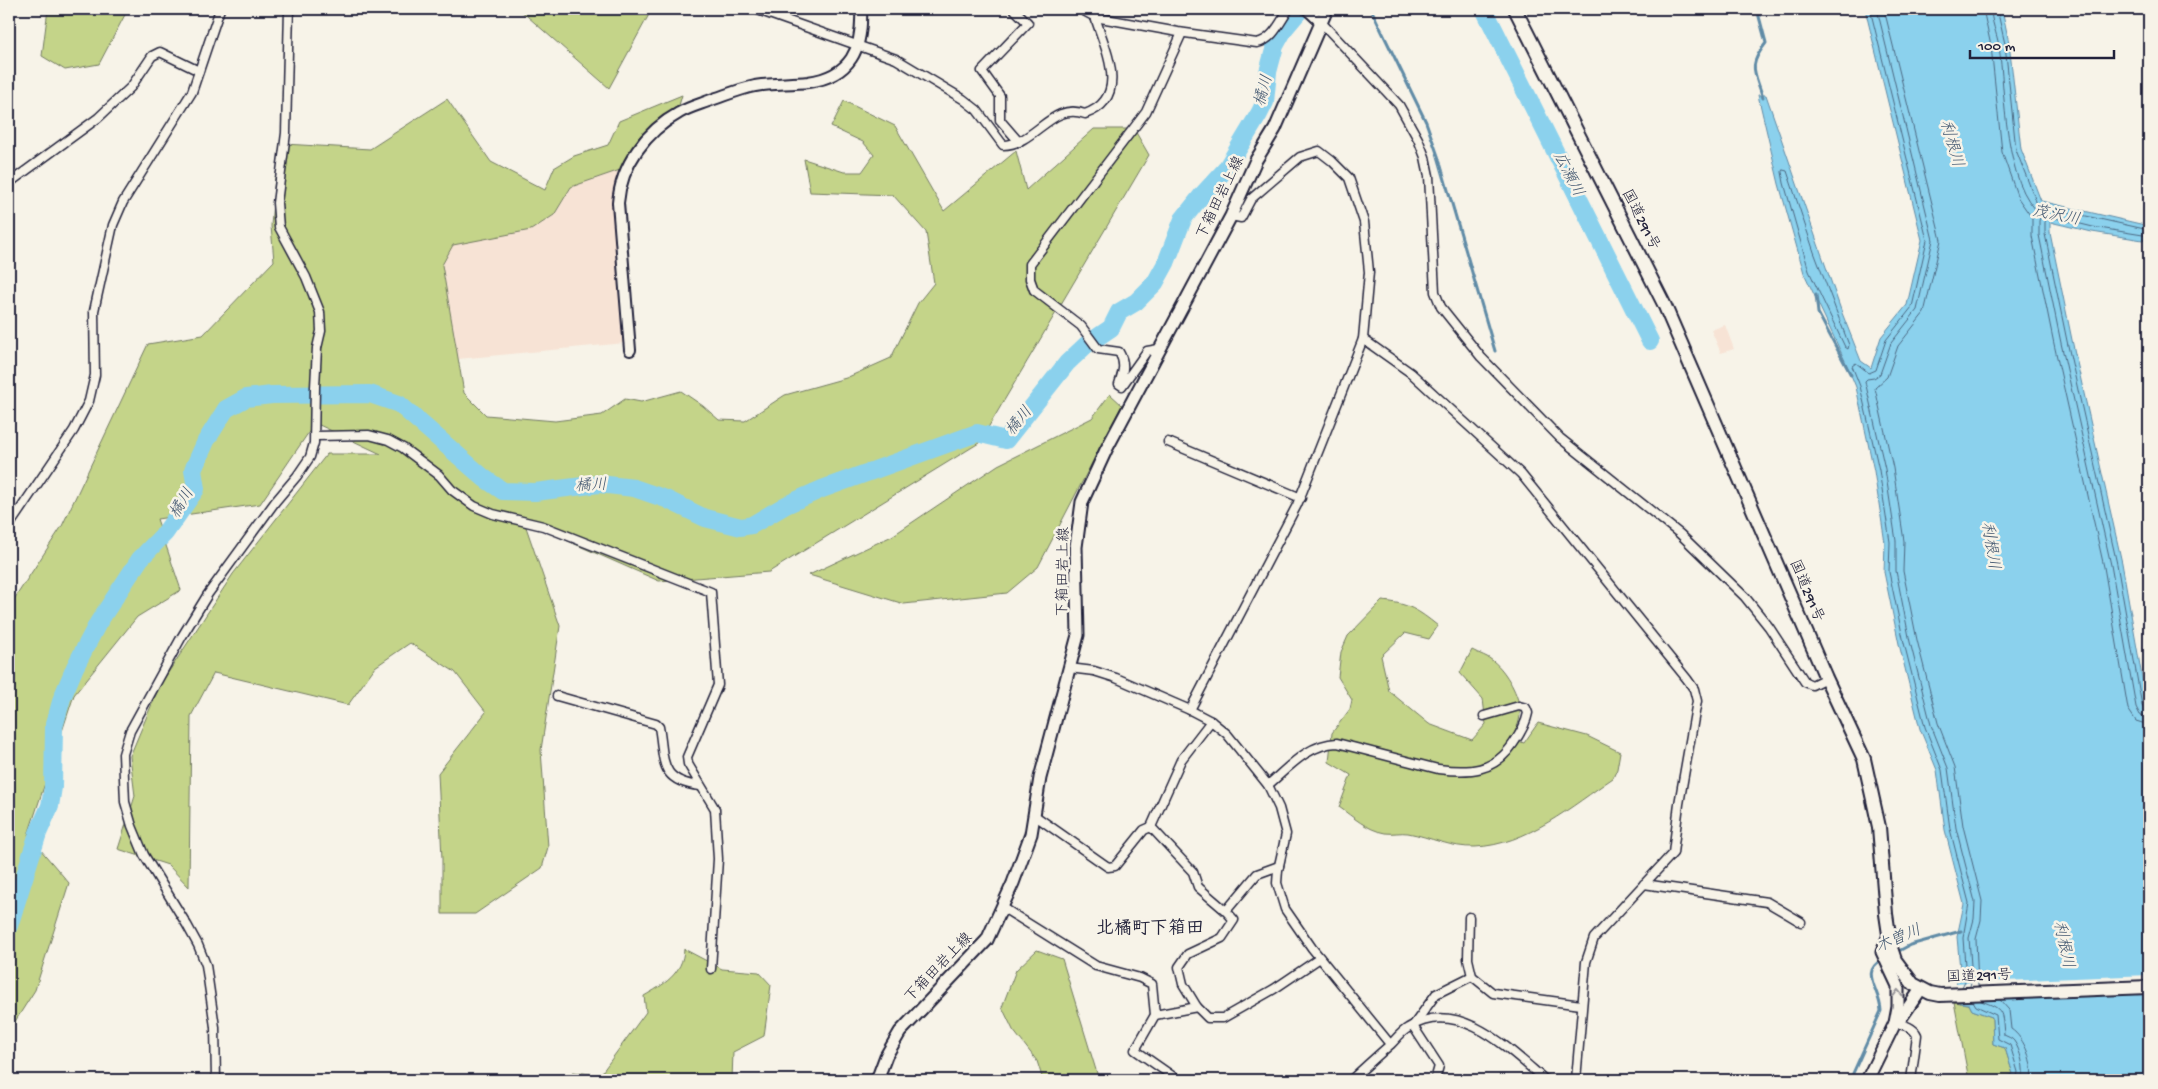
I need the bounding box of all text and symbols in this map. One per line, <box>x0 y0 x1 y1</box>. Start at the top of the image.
scale bar <box>1970 28 2114 60</box>
text: 100 m <box>1977 38 2016 56</box>
water label: 橘川 <box>1251 73 1278 109</box>
water label: 利根川 <box>1934 118 1967 170</box>
water label: 広瀬川 <box>1548 149 1587 201</box>
street label: 下箱田岩上線 <box>1192 153 1249 242</box>
street label: 国道291号 <box>1617 187 1663 253</box>
water label: 茂沢川 <box>2031 202 2082 231</box>
water label: 橘川 <box>1002 403 1038 440</box>
water label: 橘川 <box>574 476 607 497</box>
water label: 橘川 <box>166 485 199 523</box>
water label: 利根川 <box>1976 521 2003 571</box>
street label: 下箱田岩上線 <box>1053 527 1074 617</box>
street label: 国道291号 <box>1785 557 1827 625</box>
district label: 北橘町下箱田 <box>1096 918 1204 940</box>
water label: 利根川 <box>2048 919 2077 970</box>
water label: 木曽川 <box>1872 920 1925 958</box>
street label: 下箱田岩上線 <box>901 929 977 1007</box>
street label: 国道291号 <box>1946 967 2012 987</box>
one-way arrow <box>1892 988 1903 996</box>

